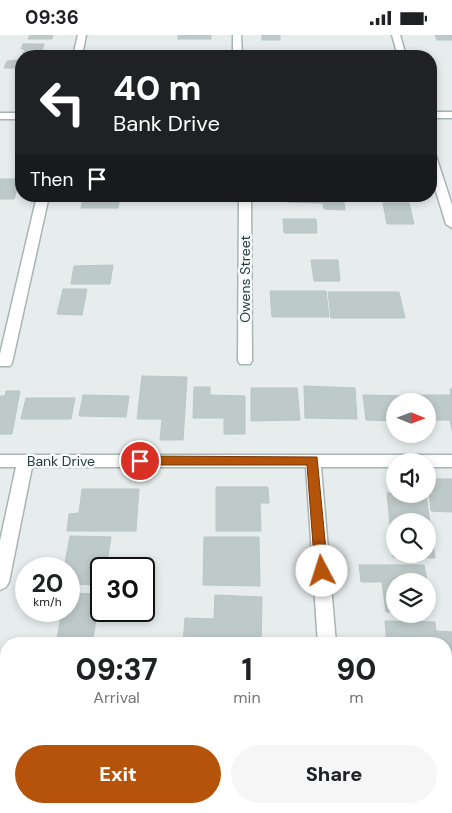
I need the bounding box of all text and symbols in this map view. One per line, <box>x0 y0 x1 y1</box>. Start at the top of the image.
text: 09:36 <box>25 5 79 30</box>
text: 40 m <box>113 65 202 111</box>
icon: left <box>30 70 95 135</box>
text: Bank Drive <box>113 109 220 138</box>
icon: arrive <box>83 165 111 193</box>
text: Then <box>30 167 73 192</box>
street label: Owens Street <box>236 235 254 323</box>
north arrow <box>386 393 436 443</box>
map controls <box>386 393 436 623</box>
pin <box>119 440 161 482</box>
icon: arrive <box>126 447 154 475</box>
street label: Bank Drive <box>27 452 95 470</box>
button: sound <box>386 453 436 503</box>
button: search <box>386 513 436 563</box>
position arrow <box>295 544 347 596</box>
speed limit sign: 30 <box>90 557 155 622</box>
text: 20 <box>32 567 63 600</box>
button: layers <box>386 573 436 623</box>
text: km/h <box>33 594 62 610</box>
text: 09:37 <box>76 650 158 689</box>
text: 1 <box>241 650 252 689</box>
text: 90 <box>336 650 376 689</box>
text: Arrival <box>93 687 140 708</box>
text: min <box>233 687 261 708</box>
text: m <box>349 687 363 708</box>
button: Exit <box>15 745 221 803</box>
button: Share <box>231 745 437 803</box>

